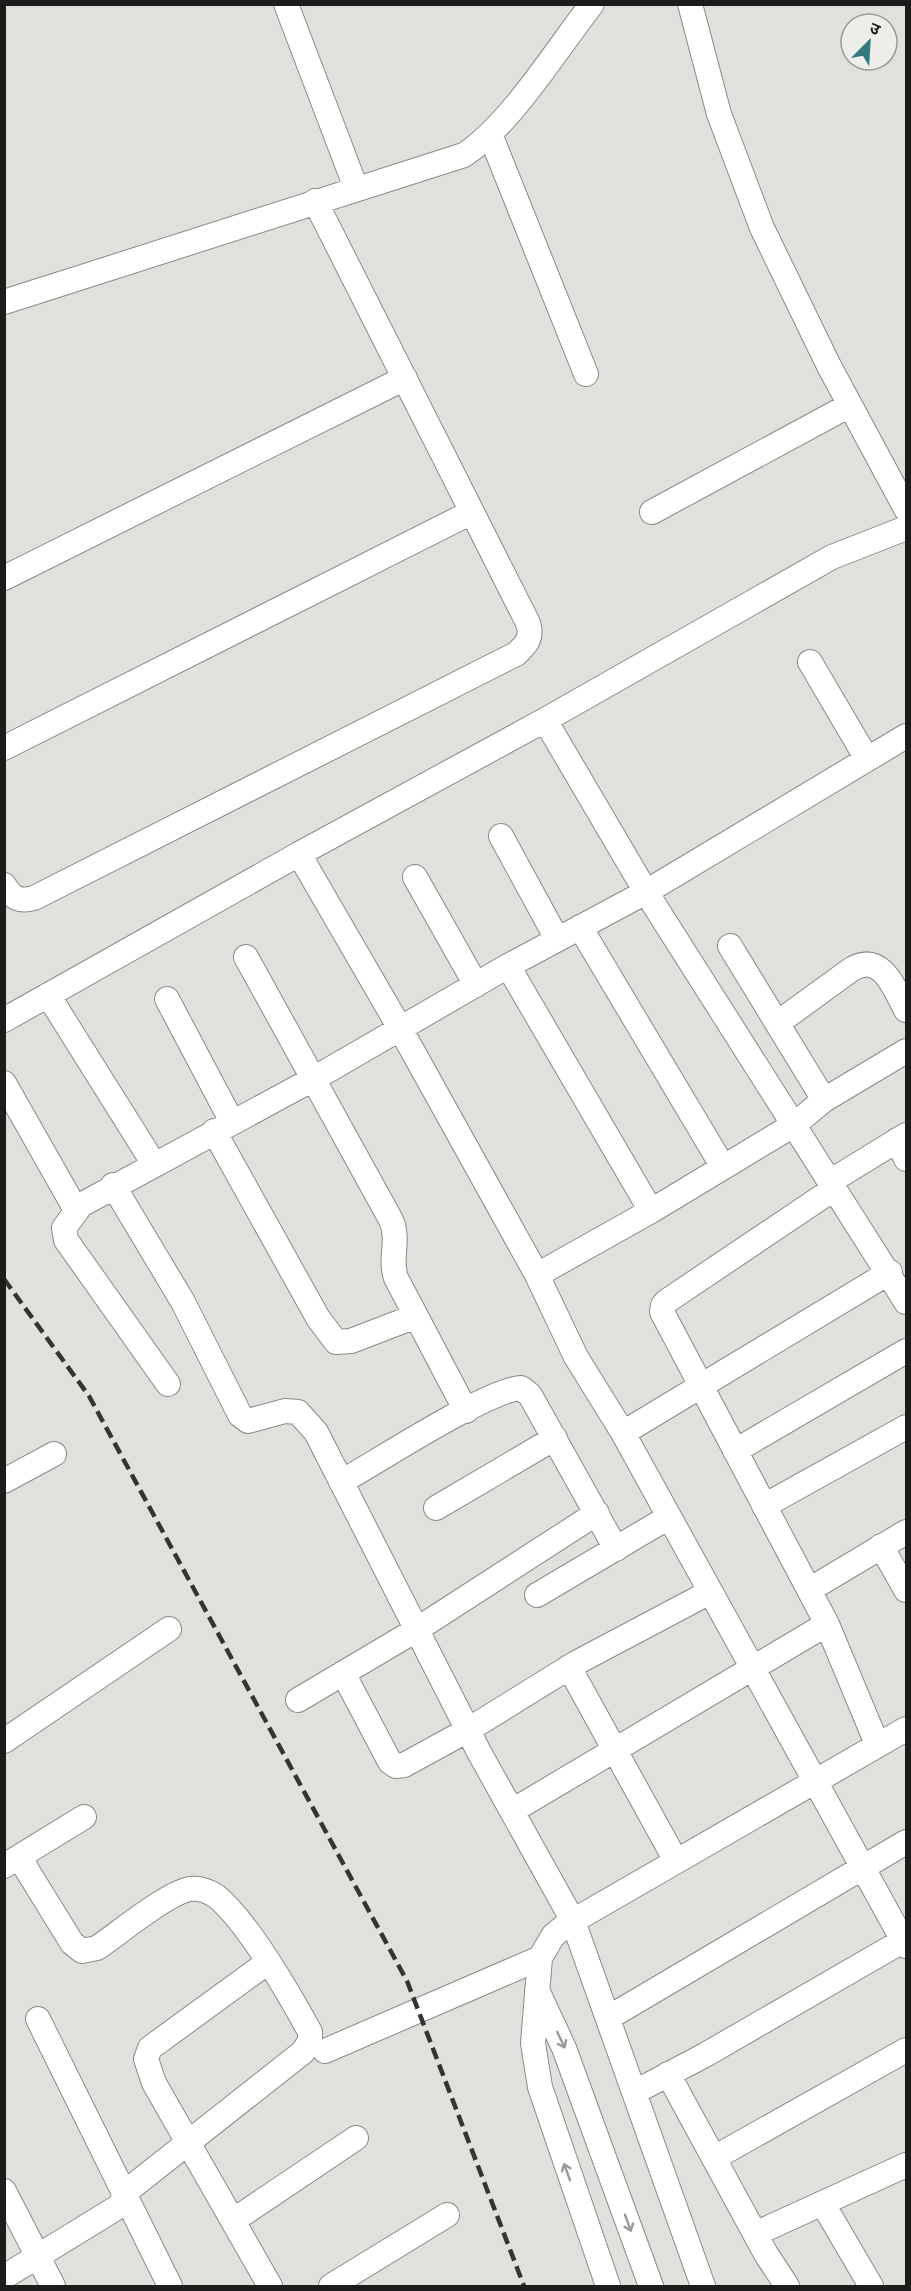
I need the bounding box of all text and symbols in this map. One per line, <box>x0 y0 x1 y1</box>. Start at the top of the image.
north arrow <box>839 12 899 72</box>
text: उ <box>867 18 884 40</box>
one-way arrow <box>555 2031 567 2049</box>
one-way arrow <box>561 2163 572 2182</box>
one-way arrow <box>623 2214 634 2232</box>

